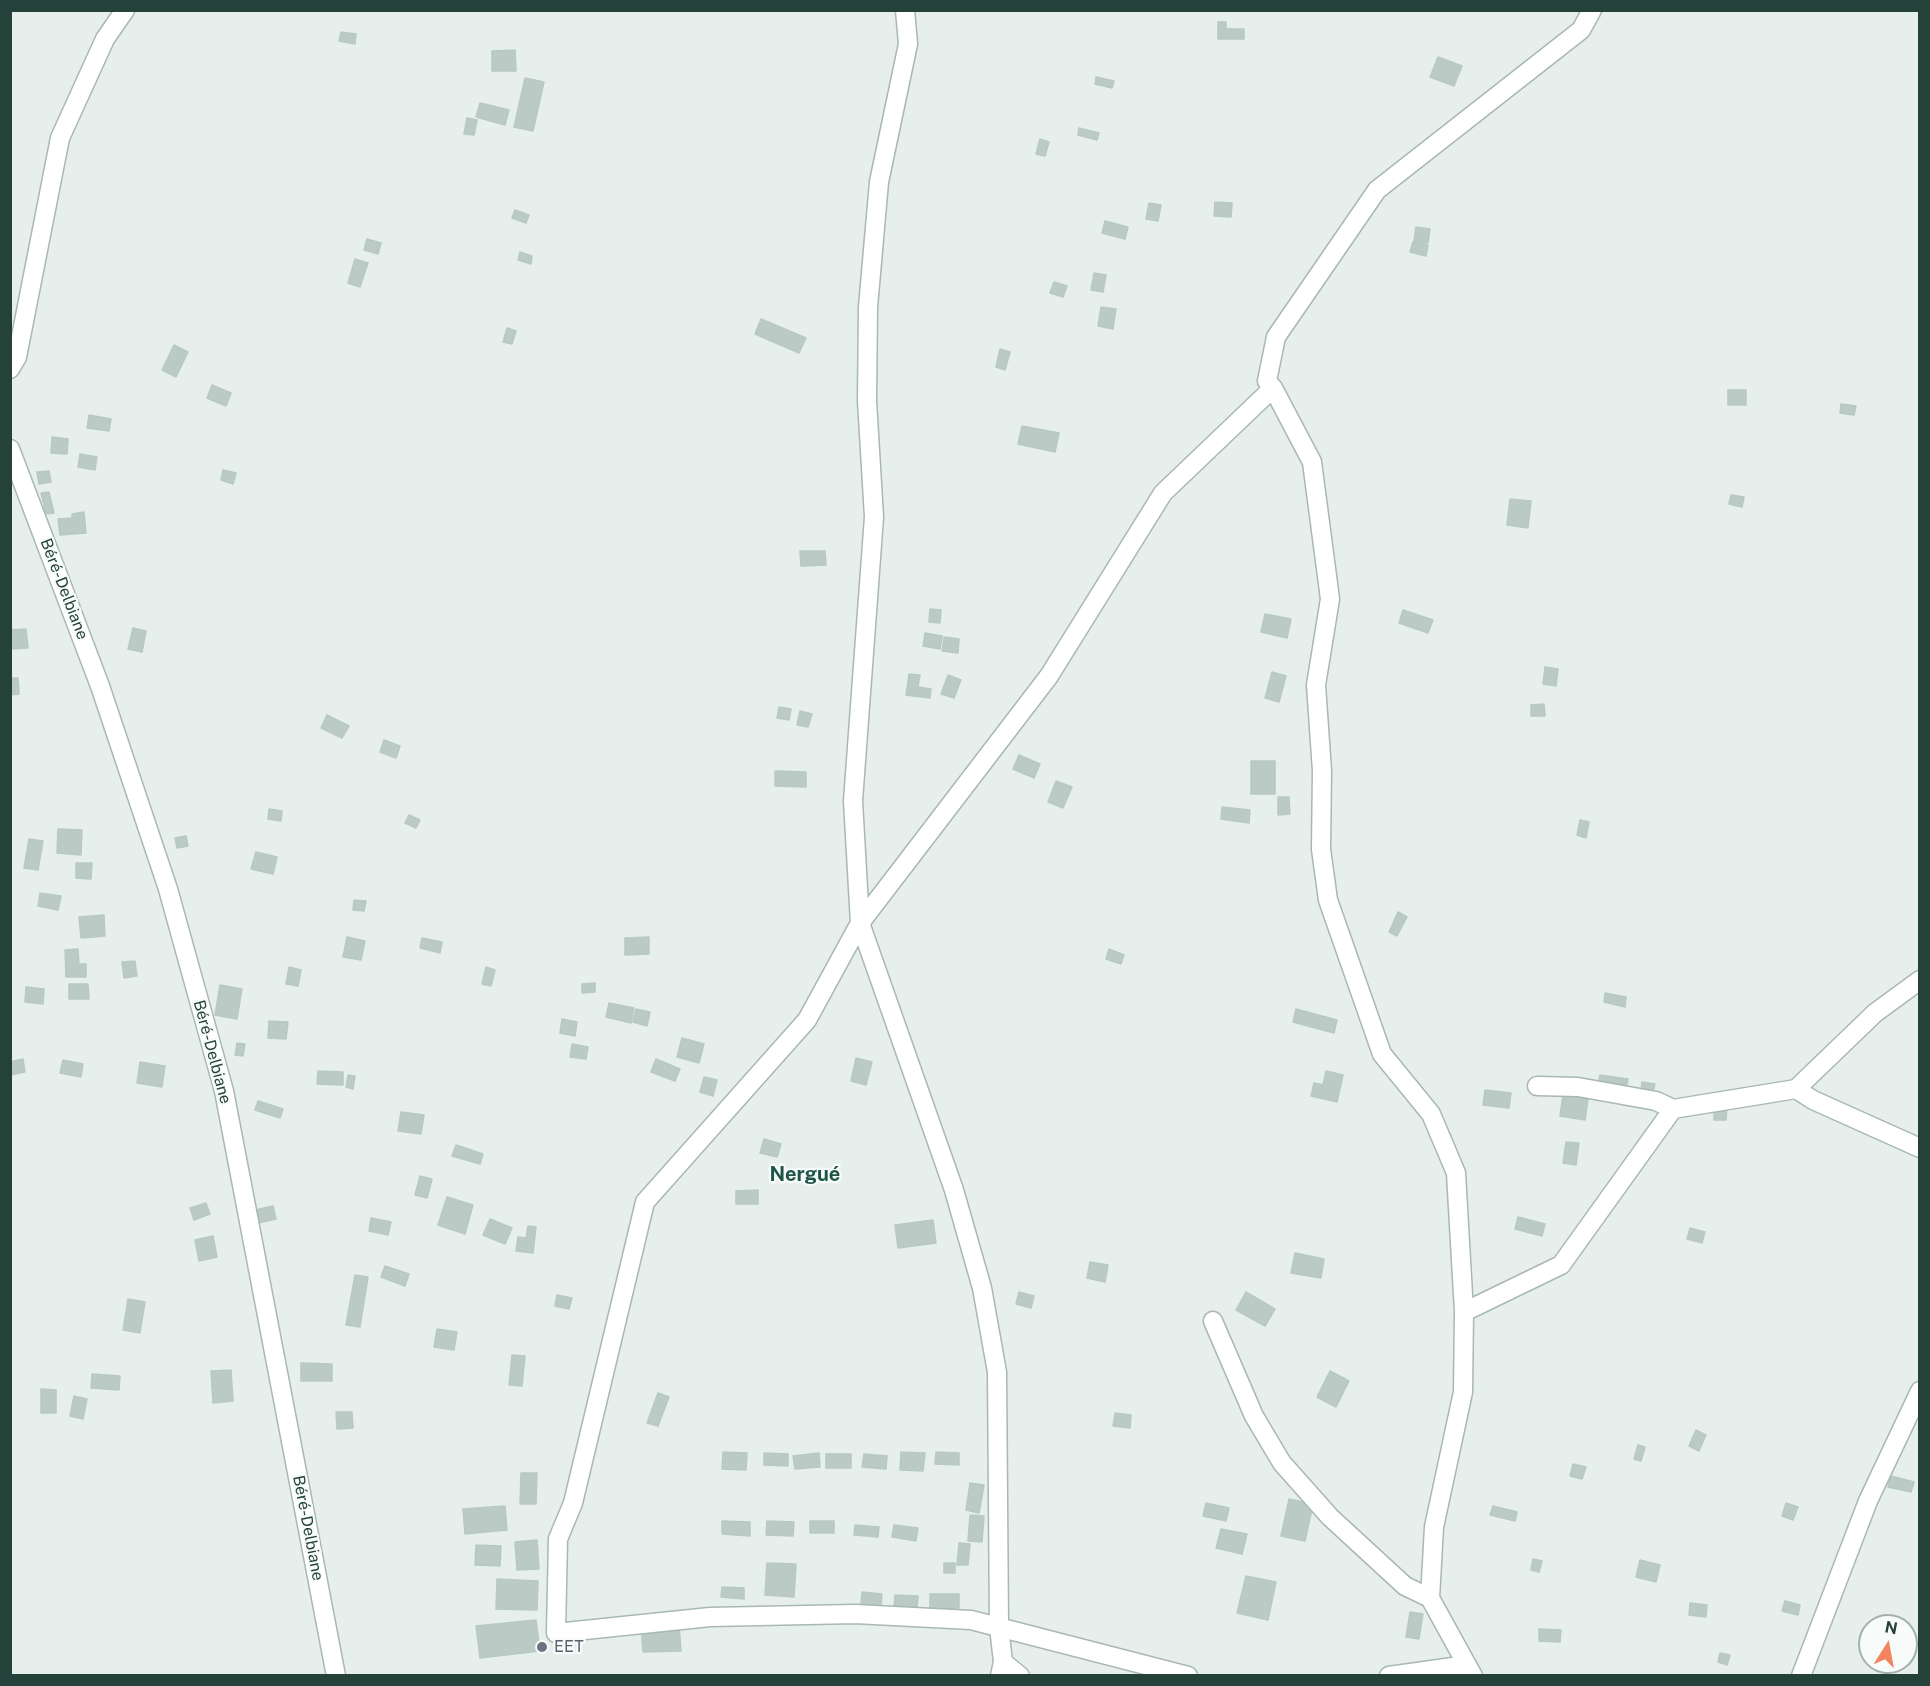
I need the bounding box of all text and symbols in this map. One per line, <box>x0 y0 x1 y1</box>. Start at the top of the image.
street label: Béré-Delbiane <box>36 536 92 642</box>
street label: Béré-Delbiane <box>189 998 235 1106</box>
district label: Nergué <box>770 1163 840 1187</box>
street label: Béré-Delbiane <box>288 1474 328 1582</box>
north arrow <box>1858 1614 1918 1674</box>
text: N <box>1883 1617 1899 1638</box>
place label: EET <box>554 1637 584 1657</box>
marker: EET <box>535 1640 549 1654</box>

